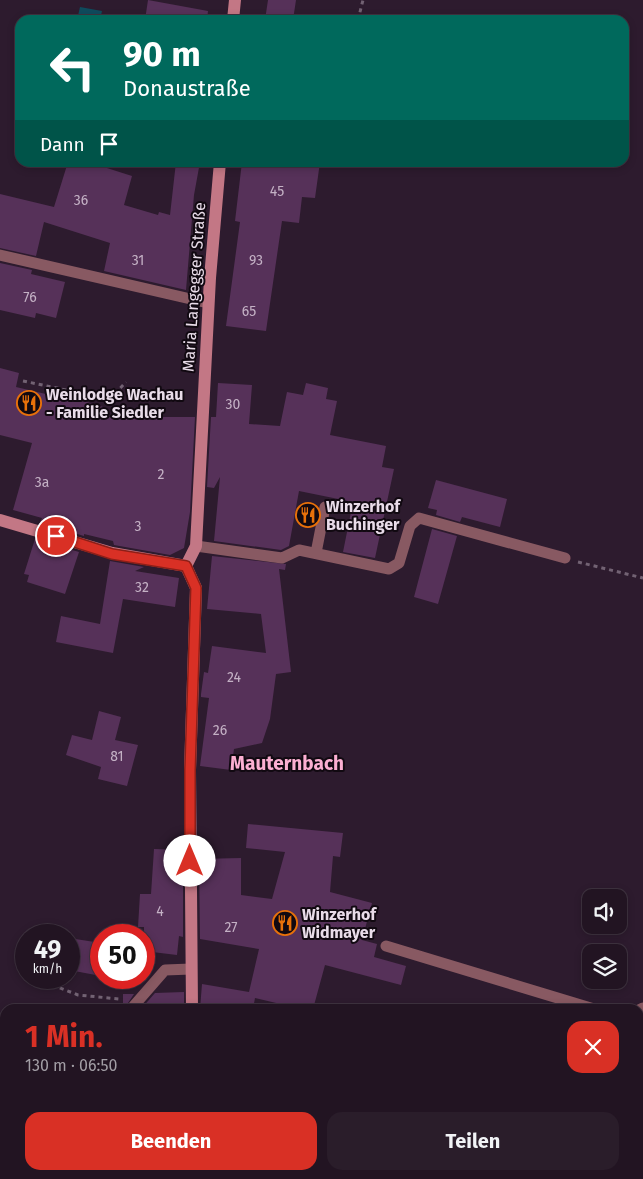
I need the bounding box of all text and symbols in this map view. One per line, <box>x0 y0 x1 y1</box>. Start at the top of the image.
text: 90 m <box>123 33 201 75</box>
icon: left <box>40 35 105 100</box>
text: Donaustraße <box>123 75 251 102</box>
icon: arrive <box>95 130 123 158</box>
text: Dann <box>40 133 85 156</box>
house number: 45 <box>270 183 284 200</box>
house number: 36 <box>74 192 88 209</box>
street label: Maria Langegger Straße <box>179 202 209 372</box>
house number: 31 <box>132 252 144 269</box>
house number: 93 <box>249 252 263 269</box>
house number: 76 <box>23 289 37 306</box>
house number: 65 <box>242 303 256 320</box>
place label: Weinlodge Wachau - Familie Siedler <box>46 385 183 422</box>
restaurant icon: Weinlodge Wachau - Familie Siedler <box>16 390 42 416</box>
house number: 30 <box>226 396 241 413</box>
house number: 2 <box>158 466 165 483</box>
house number: 3a <box>35 474 49 491</box>
place label: Winzerhof Buchinger <box>326 497 401 534</box>
restaurant icon: Winzerhof Buchinger <box>295 502 321 528</box>
pin <box>35 515 77 557</box>
house number: 3 <box>135 518 142 535</box>
icon: arrive <box>42 522 70 550</box>
house number: 32 <box>135 579 149 596</box>
house number: 24 <box>227 669 242 686</box>
house number: 26 <box>213 722 227 739</box>
house number: 81 <box>110 748 124 765</box>
district label: Mauternbach <box>230 752 344 775</box>
position arrow <box>163 834 215 886</box>
map controls <box>582 889 627 989</box>
button: sound <box>582 889 627 934</box>
house number: 4 <box>156 903 164 920</box>
place label: Winzerhof Widmayer <box>302 905 377 942</box>
restaurant icon: Winzerhof Widmayer <box>272 910 298 936</box>
house number: 27 <box>224 919 238 936</box>
speed limit sign: 50 <box>90 924 155 989</box>
text: 49 <box>34 935 61 965</box>
button: layers <box>582 944 627 989</box>
text: km/h <box>33 962 62 976</box>
text: 1 Min. <box>25 1019 103 1055</box>
button: close <box>567 1021 619 1073</box>
text: 130 m · 06:50 <box>25 1056 117 1075</box>
button: Beenden <box>25 1112 317 1170</box>
button: Teilen <box>327 1112 619 1170</box>

